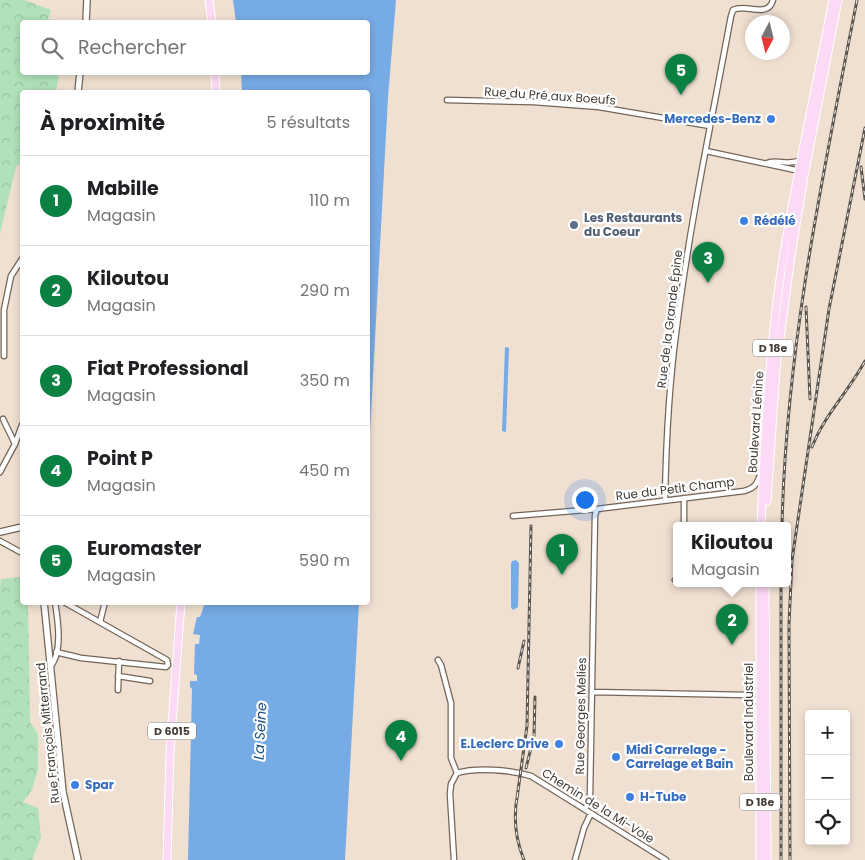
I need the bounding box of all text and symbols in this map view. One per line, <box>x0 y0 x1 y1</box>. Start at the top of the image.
north arrow <box>745 15 790 60</box>
search box <box>20 20 370 75</box>
icon: search <box>38 34 66 62</box>
text: Rechercher <box>78 34 186 61</box>
pin: 5 <box>665 54 697 95</box>
street label: Rue du Pré aux Boeufs <box>484 82 616 109</box>
text: À proximité <box>40 108 165 137</box>
place label: Mercedes-Benz <box>664 110 761 127</box>
text: 5 résultats <box>266 111 350 134</box>
marker: Mercedes-Benz <box>765 113 777 125</box>
text: Mabille <box>87 175 159 202</box>
text: 1 <box>53 189 59 212</box>
text: 110 m <box>309 189 350 212</box>
text: Magasin <box>87 204 156 227</box>
place label: Les Restaurants du Coeur <box>584 209 683 240</box>
place label: Rédélé <box>754 212 796 229</box>
marker: Rédélé <box>738 215 750 227</box>
marker: Les Restaurants du Coeur <box>568 219 580 231</box>
pin: 3 <box>692 242 724 283</box>
street label: Rue de la Grande Épine <box>653 249 686 389</box>
text: Kiloutou <box>87 265 169 292</box>
text: 2 <box>51 279 61 302</box>
text: 290 m <box>300 279 350 302</box>
text: Magasin <box>87 294 156 317</box>
road number: D 18e <box>753 339 793 356</box>
text: Fiat Professional <box>87 355 249 382</box>
text: 3 <box>51 369 61 392</box>
text: 350 m <box>300 369 350 392</box>
street label: Boulevard Lénine <box>743 370 768 473</box>
text: Magasin <box>87 384 156 407</box>
text: Point P <box>87 445 153 472</box>
text: 4 <box>51 459 61 482</box>
text: 450 m <box>299 459 350 482</box>
street label: Rue du Petit Champ <box>615 473 735 504</box>
text: Magasin <box>87 474 156 497</box>
your location <box>572 487 598 513</box>
popup <box>673 522 791 587</box>
text: Kiloutou <box>691 529 773 556</box>
pin: 1 <box>546 534 578 575</box>
text: Euromaster <box>87 535 202 562</box>
text: 5 <box>51 549 61 572</box>
text: 590 m <box>299 549 350 572</box>
text: Magasin <box>691 558 760 581</box>
text: Magasin <box>87 564 156 587</box>
pin: 2 <box>716 604 748 645</box>
street label: Rue Georges Melies <box>571 657 590 775</box>
street label: Rue François Mitterrand <box>32 662 63 804</box>
street label: Boulevard Industriel <box>740 663 757 781</box>
water label: La Seine <box>249 701 272 760</box>
map controls <box>805 710 850 845</box>
button: + <box>805 710 850 755</box>
pin: 4 <box>385 720 417 761</box>
road number: D 6015 <box>148 722 196 739</box>
place label: E.Leclerc Drive <box>461 735 550 752</box>
marker: E.Leclerc Drive <box>553 738 565 750</box>
place label: Midi Carrelage - Carrelage et Bain <box>626 741 733 772</box>
marker: Midi Carrelage - Carrelage et Bain <box>610 751 622 763</box>
button: − <box>805 755 850 800</box>
street label: Chemin de la Mi-Voie <box>539 764 658 847</box>
place label: Spar <box>85 776 114 793</box>
marker: Spar <box>69 779 81 791</box>
place label: H-Tube <box>640 788 687 805</box>
marker: H-Tube <box>624 791 636 803</box>
road number: D 18e <box>740 794 780 810</box>
button: locate <box>805 800 850 845</box>

